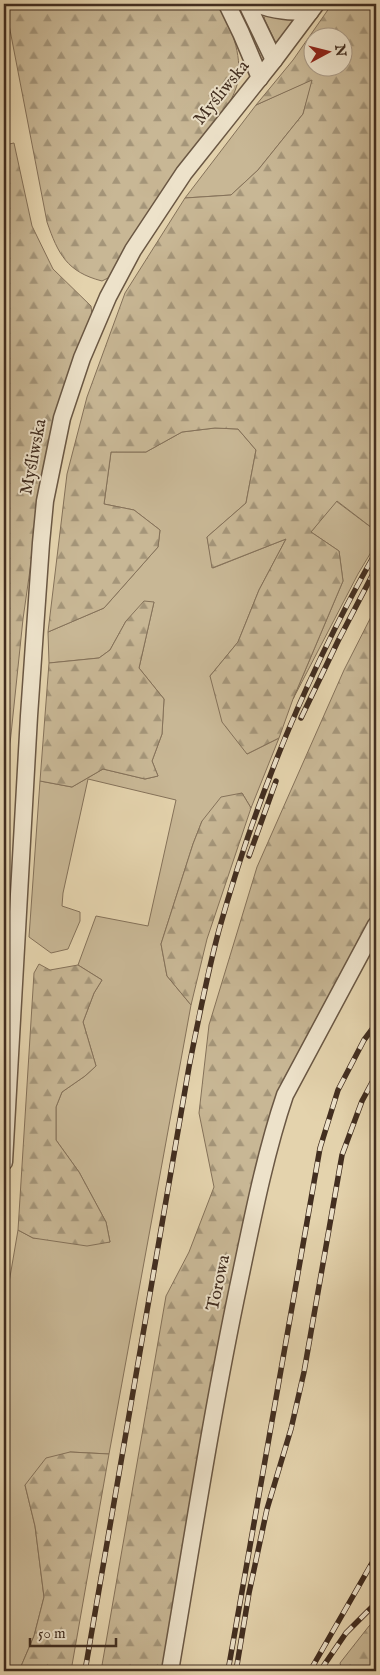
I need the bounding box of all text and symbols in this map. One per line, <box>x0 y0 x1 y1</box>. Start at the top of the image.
north arrow <box>302 28 352 78</box>
text: N <box>330 42 350 58</box>
street label: Myśliwska <box>189 56 255 130</box>
street label: Myśliwska <box>15 417 53 497</box>
street label: Torowa <box>202 1253 236 1313</box>
scale bar <box>30 1615 116 1647</box>
text: 50 m <box>38 1624 66 1643</box>

